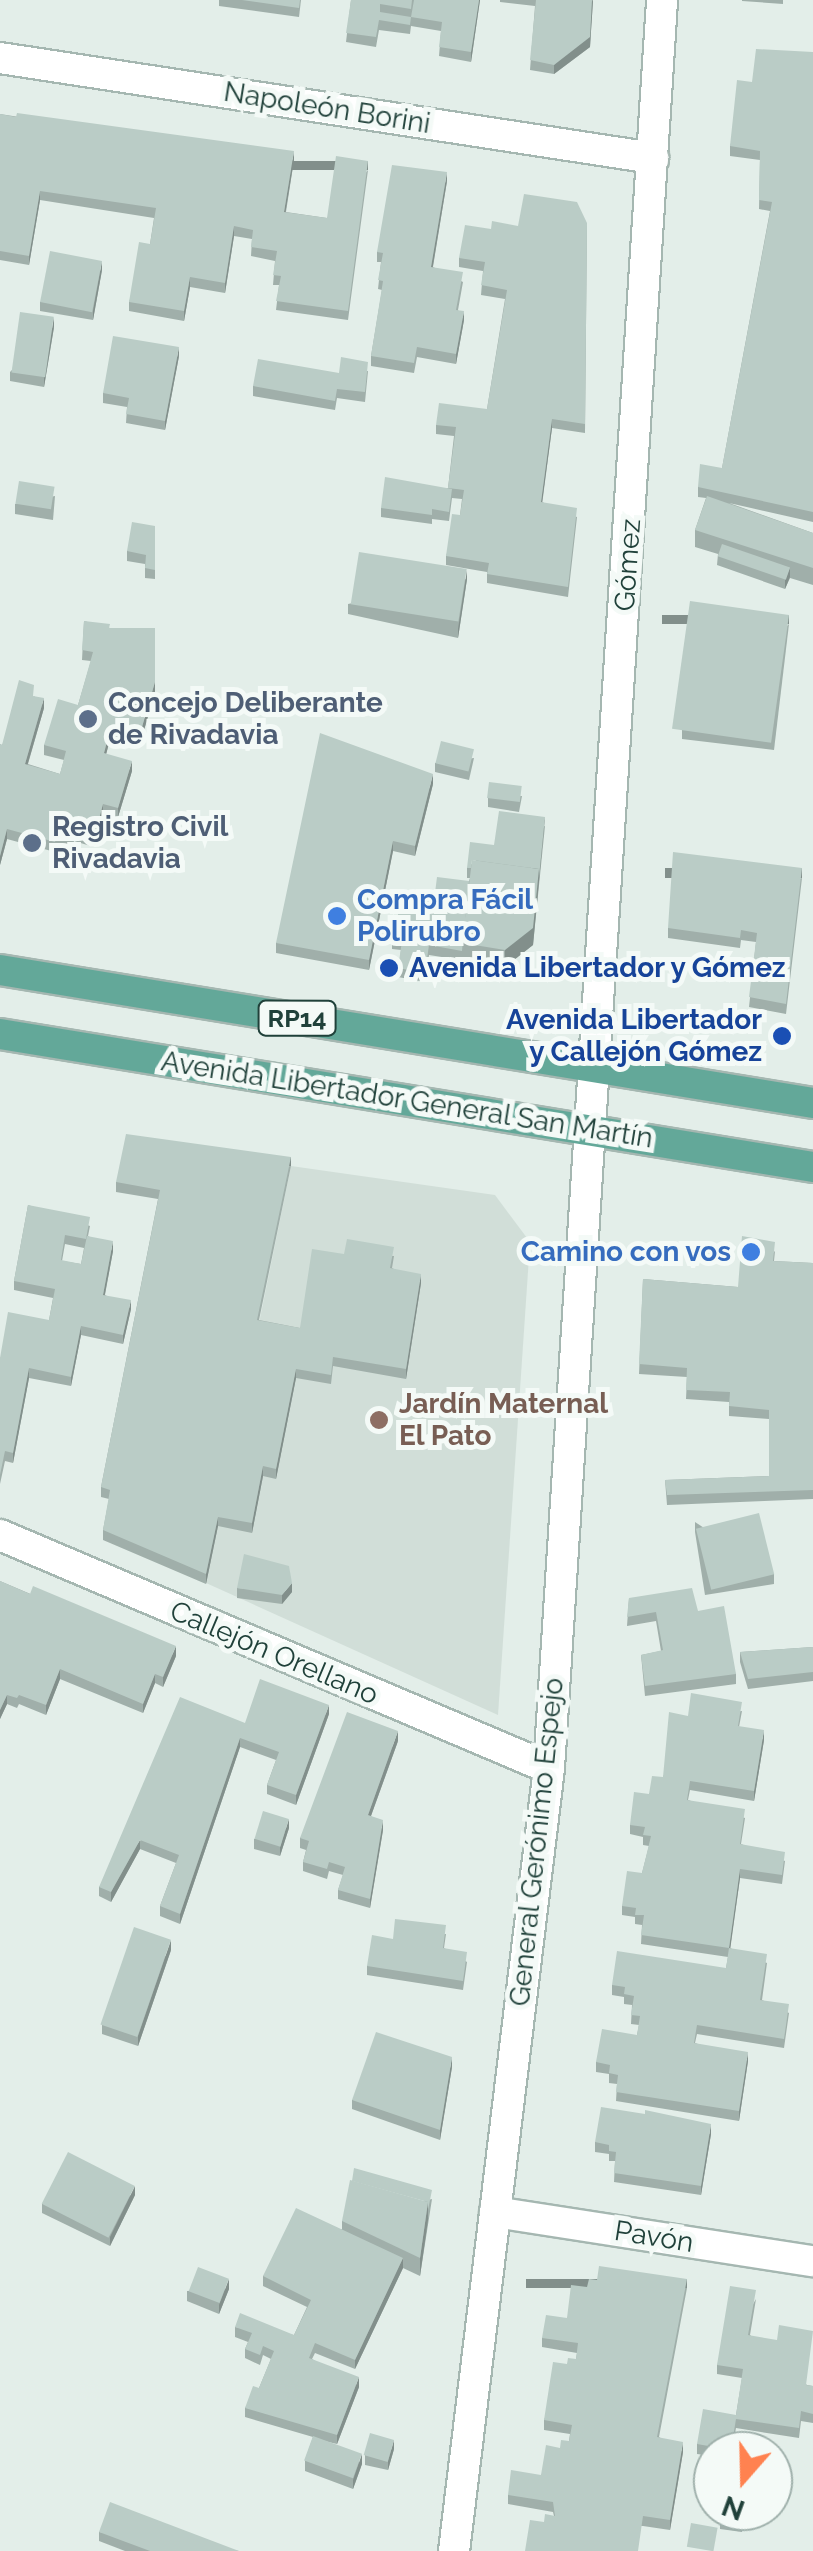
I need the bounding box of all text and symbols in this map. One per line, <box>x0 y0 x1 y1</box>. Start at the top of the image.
street label: Napoleón Borini <box>221 75 433 141</box>
street label: Gómez <box>608 518 648 612</box>
place label: Concejo Deliberante de Rivadavia <box>108 686 383 752</box>
marker: Concejo Deliberante de Rivadavia <box>77 708 99 730</box>
place label: Registro Civil Rivadavia <box>52 810 228 876</box>
marker: Registro Civil Rivadavia <box>21 832 43 854</box>
place label: Compra Fácil Polirubro <box>357 883 533 949</box>
marker: Compra Fácil Polirubro <box>326 905 348 927</box>
place label: Avenida Libertador y Gómez <box>409 951 788 985</box>
marker: Avenida Libertador y Gómez <box>378 957 400 979</box>
road number: RP14 <box>257 998 337 1038</box>
place label: Avenida Libertador y Callejón Gómez <box>506 1003 762 1069</box>
marker: Avenida Libertador y Callejón Gómez <box>771 1025 793 1047</box>
street label: Avenida Libertador General San Martín <box>158 1044 656 1156</box>
place label: Camino con vos <box>520 1235 731 1269</box>
marker: Camino con vos <box>740 1241 762 1263</box>
place label: Jardín Maternal El Pato <box>399 1387 608 1453</box>
marker: Jardín Maternal El Pato <box>368 1409 390 1431</box>
street label: Callejón Orellano <box>165 1594 383 1712</box>
street label: General Gerónimo Espejo <box>503 1676 571 2008</box>
street label: Pavón <box>612 2214 696 2260</box>
north arrow <box>693 2431 793 2531</box>
text: N <box>718 2489 749 2527</box>

